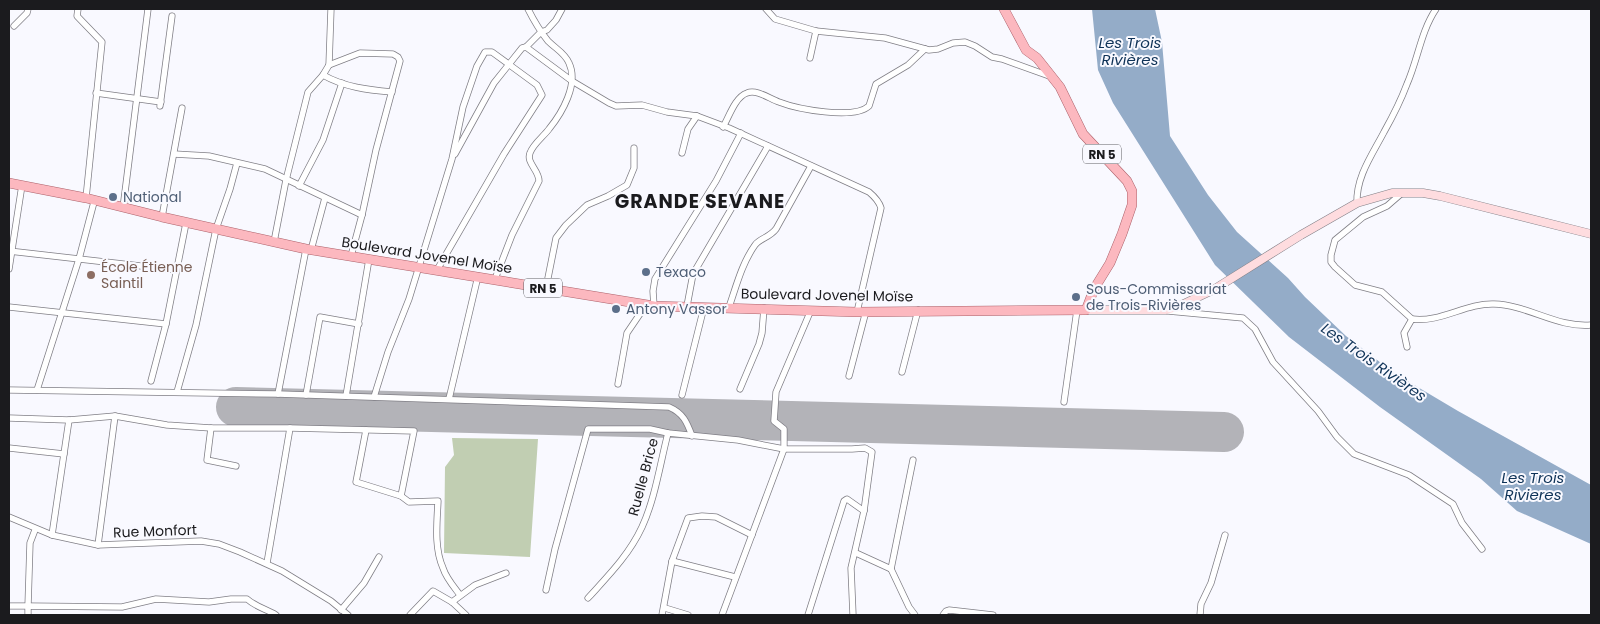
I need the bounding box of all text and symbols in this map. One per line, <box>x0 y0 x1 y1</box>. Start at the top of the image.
water label: Les Trois Rivières <box>1099 32 1162 70</box>
road number: RN 5 <box>1083 144 1121 164</box>
place label: National <box>123 187 182 207</box>
district label: GRANDE SEVANE <box>615 188 785 215</box>
marker: National <box>107 191 119 203</box>
street label: Boulevard Jovenel Moïse <box>340 232 514 278</box>
place label: École Étienne Saintil <box>101 257 193 293</box>
place label: Texaco <box>656 262 706 282</box>
marker: Texaco <box>640 266 652 278</box>
marker: École Étienne Saintil <box>85 269 97 281</box>
road number: RN 5 <box>524 278 562 298</box>
place label: Sous-Commissariat de Trois-Rivières <box>1086 279 1227 315</box>
street label: Boulevard Jovenel Moïse <box>741 283 914 307</box>
marker: Sous-Commissariat de Trois-Rivières <box>1070 291 1082 303</box>
place label: Antony Vassor <box>626 299 727 319</box>
marker: Antony Vassor <box>610 303 622 315</box>
water label: Les Trois Rivières <box>1317 318 1431 406</box>
street label: Ruelle Brice <box>623 436 663 518</box>
water label: Les Trois Rivieres <box>1502 467 1565 505</box>
street label: Rue Monfort <box>113 520 197 542</box>

